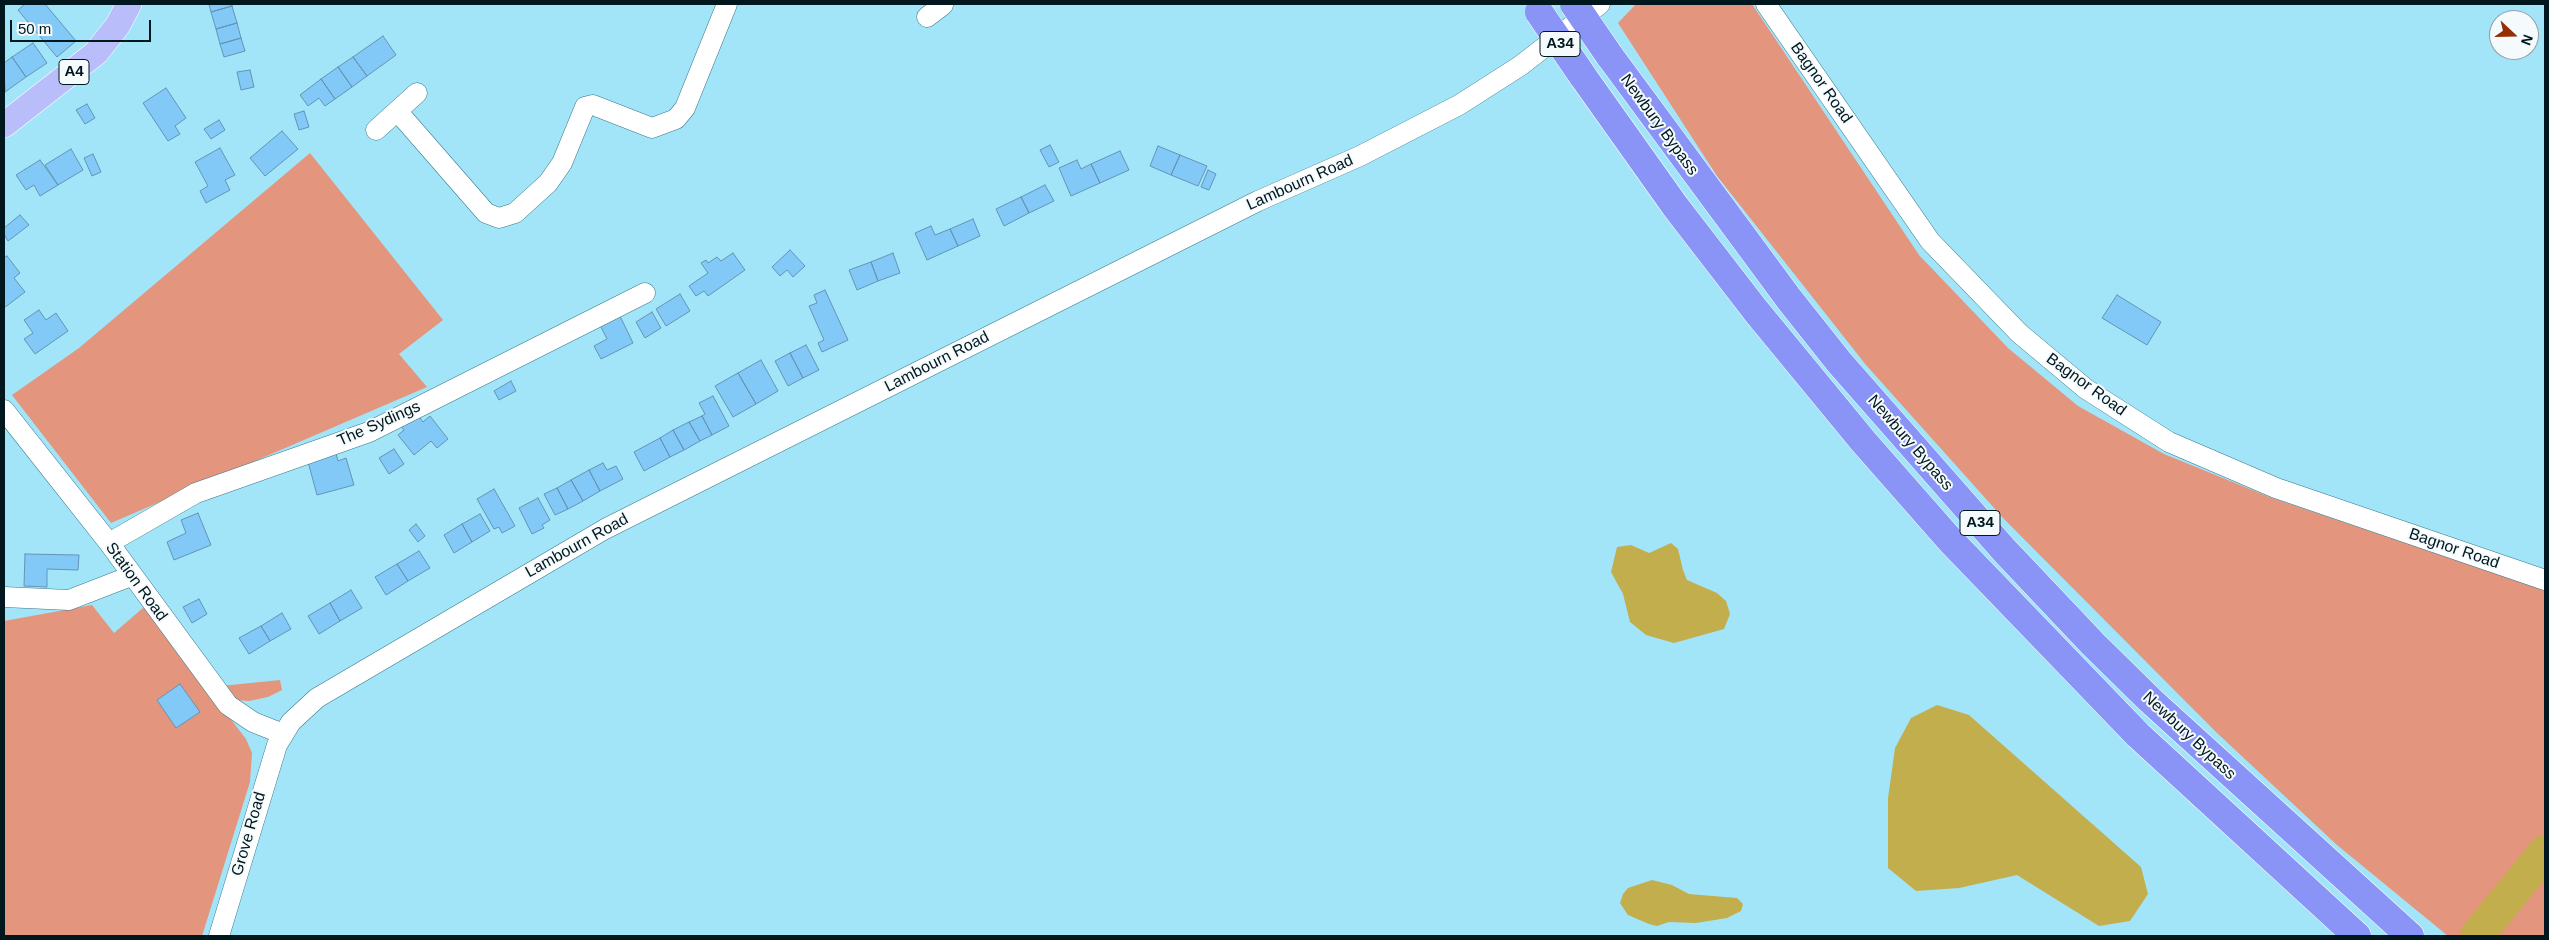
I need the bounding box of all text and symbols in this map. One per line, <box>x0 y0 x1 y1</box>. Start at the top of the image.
scale bar <box>12 10 154 42</box>
north arrow <box>2489 10 2539 60</box>
text: 50 m <box>18 20 51 37</box>
road number: A34 <box>1540 32 1580 56</box>
text: N <box>2518 32 2536 48</box>
street label: Bagnor Road <box>1786 39 1856 127</box>
road number: A4 <box>59 60 89 84</box>
street label: Newbury Bypass <box>1616 71 1702 179</box>
street label: Lambourn Road <box>1244 151 1356 215</box>
street label: Lambourn Road <box>882 327 992 397</box>
street label: Bagnor Road <box>2042 350 2130 420</box>
street label: Newbury Bypass <box>1863 391 1957 495</box>
street label: The Sydings <box>334 397 424 451</box>
street label: Lambourn Road <box>522 510 632 582</box>
road number: A34 <box>1960 510 2000 536</box>
street label: Bagnor Road <box>2406 525 2502 573</box>
street label: Station Road <box>101 539 171 625</box>
street label: Newbury Bypass <box>2139 688 2239 784</box>
street label: Grove Road <box>228 790 270 878</box>

